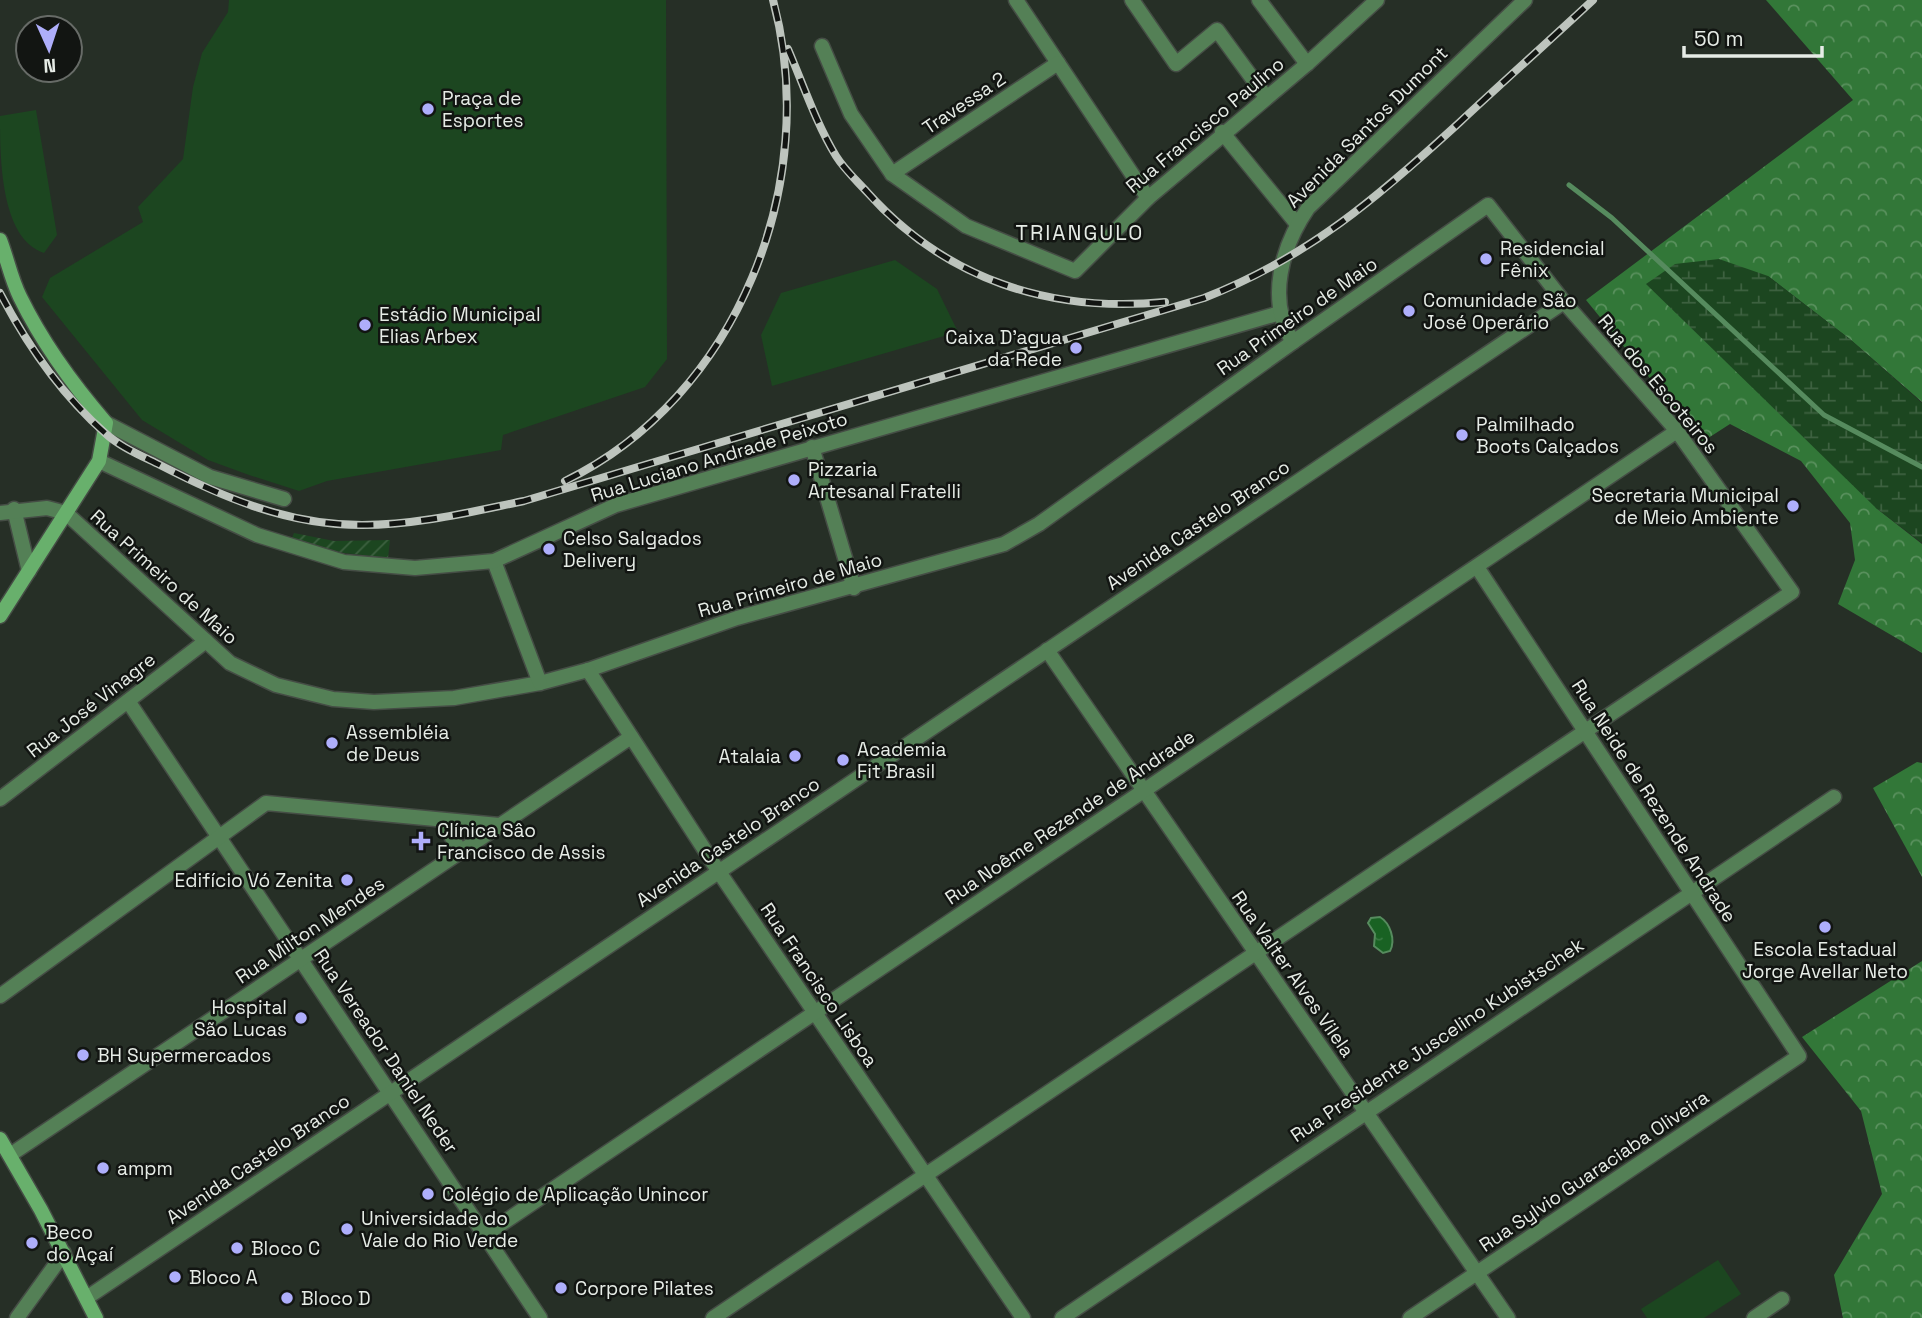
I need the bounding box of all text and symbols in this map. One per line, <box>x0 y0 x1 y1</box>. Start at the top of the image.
north arrow <box>14 14 84 84</box>
scale bar <box>1684 14 1822 58</box>
text: 50 m <box>1694 25 1744 52</box>
street label: Avenida Santos Dumont <box>1281 41 1453 213</box>
street label: Rua Francisco Paulino <box>1121 51 1289 199</box>
text: N <box>43 53 57 78</box>
street label: Travessa 2 <box>918 66 1010 140</box>
place label: Praça de Esportes <box>442 86 524 133</box>
marker: Praça de Esportes <box>420 101 436 117</box>
district label: TRIANGULO <box>1016 219 1144 246</box>
place label: Residencial Fênix <box>1500 236 1605 283</box>
street label: Rua Primeiro de Maio <box>1212 251 1382 381</box>
marker: Residencial Fênix <box>1478 251 1494 267</box>
place label: Comunidade São José Operário <box>1423 288 1576 335</box>
place label: Estádio Municipal Elias Arbex <box>379 302 541 349</box>
marker: Comunidade São José Operário <box>1401 303 1417 319</box>
street label: Rua dos Escoteiros <box>1592 309 1724 459</box>
marker: Estádio Municipal Elias Arbex <box>357 317 373 333</box>
place label: Caixa D'agua da Rede <box>945 325 1062 372</box>
marker: Caixa D'agua da Rede <box>1068 340 1084 356</box>
street label: Rua Luciano Andrade Peixoto <box>588 406 850 508</box>
place label: Palmilhado Boots Calçados <box>1476 412 1619 459</box>
marker: Palmilhado Boots Calçados <box>1454 427 1470 443</box>
street label: Avenida Castelo Branco <box>1101 454 1295 596</box>
place label: Pizzaria Artesanal Fratelli <box>808 457 961 504</box>
marker: Pizzaria Artesanal Fratelli <box>786 472 802 488</box>
place label: Secretaria Municipal de Meio Ambiente <box>1592 483 1779 530</box>
marker: Secretaria Municipal de Meio Ambiente <box>1785 498 1801 514</box>
street label: Rua Primeiro de Maio <box>85 504 243 650</box>
place label: Celso Salgados Delivery <box>563 526 702 573</box>
marker: Celso Salgados Delivery <box>541 541 557 557</box>
street label: Rua Primeiro de Maio <box>695 547 885 623</box>
street label: Rua José Vinagre <box>22 647 160 763</box>
street label: Rua Neide de Rezende Andrade <box>1566 675 1742 927</box>
place label: Assembléia de Deus <box>346 720 449 767</box>
street label: Rua Noême Rezende de Andrade <box>940 724 1200 910</box>
marker: Assembléia de Deus <box>324 735 340 751</box>
place label: Academia Fit Brasil <box>857 737 946 784</box>
place label: Atalaia <box>719 744 781 769</box>
marker: Atalaia <box>787 748 803 764</box>
marker: Academia Fit Brasil <box>835 752 851 768</box>
street label: Avenida Castelo Branco <box>631 771 825 913</box>
place label: Clínica Sâo Francisco de Assis <box>437 818 605 865</box>
marker: Clínica Sâo Francisco de Assis <box>411 831 431 851</box>
place label: Edifício Vó Zenita <box>174 868 333 893</box>
street label: Rua Milton Mendes <box>231 871 389 989</box>
marker: Edifício Vó Zenita <box>339 872 355 888</box>
street label: Rua Valter Alves Vilela <box>1226 886 1360 1062</box>
street label: Rua Francisco Lisboa <box>755 898 883 1072</box>
marker: Escola Estadual Jorge Avellar Neto <box>1817 919 1833 935</box>
street label: Rua Presidente Juscelino Kubistschek <box>1286 932 1588 1148</box>
place label: Escola Estadual Jorge Avellar Neto <box>1742 937 1908 984</box>
street label: Rua Vereador Daniel Neder <box>308 944 464 1158</box>
place label: Hospital São Lucas <box>194 995 287 1042</box>
marker: Hospital São Lucas <box>293 1010 309 1026</box>
place label: BH Supermercados <box>97 1043 271 1068</box>
marker: BH Supermercados <box>75 1047 91 1063</box>
street label: Rua Sylvio Guaraciaba Oliveira <box>1474 1085 1714 1257</box>
street label: Avenida Castelo Branco <box>161 1088 355 1230</box>
place label: ampm <box>117 1156 173 1181</box>
marker: ampm <box>95 1160 111 1176</box>
place label: Colégio de Aplicação Unincor <box>442 1182 709 1207</box>
marker: Colégio de Aplicação Unincor <box>420 1186 436 1202</box>
place label: Universidade do Vale do Rio Verde <box>361 1206 518 1253</box>
place label: Beco do Açaí <box>46 1220 114 1267</box>
marker: Universidade do Vale do Rio Verde <box>339 1221 355 1237</box>
marker: Beco do Açaí <box>24 1235 40 1251</box>
place label: Bloco C <box>251 1236 320 1261</box>
marker: Bloco C <box>229 1240 245 1256</box>
place label: Bloco A <box>189 1265 258 1290</box>
marker: Bloco A <box>167 1269 183 1285</box>
place label: Corpore Pilates <box>575 1276 714 1301</box>
marker: Corpore Pilates <box>553 1280 569 1296</box>
place label: Bloco D <box>301 1286 371 1311</box>
marker: Bloco D <box>279 1290 295 1306</box>

